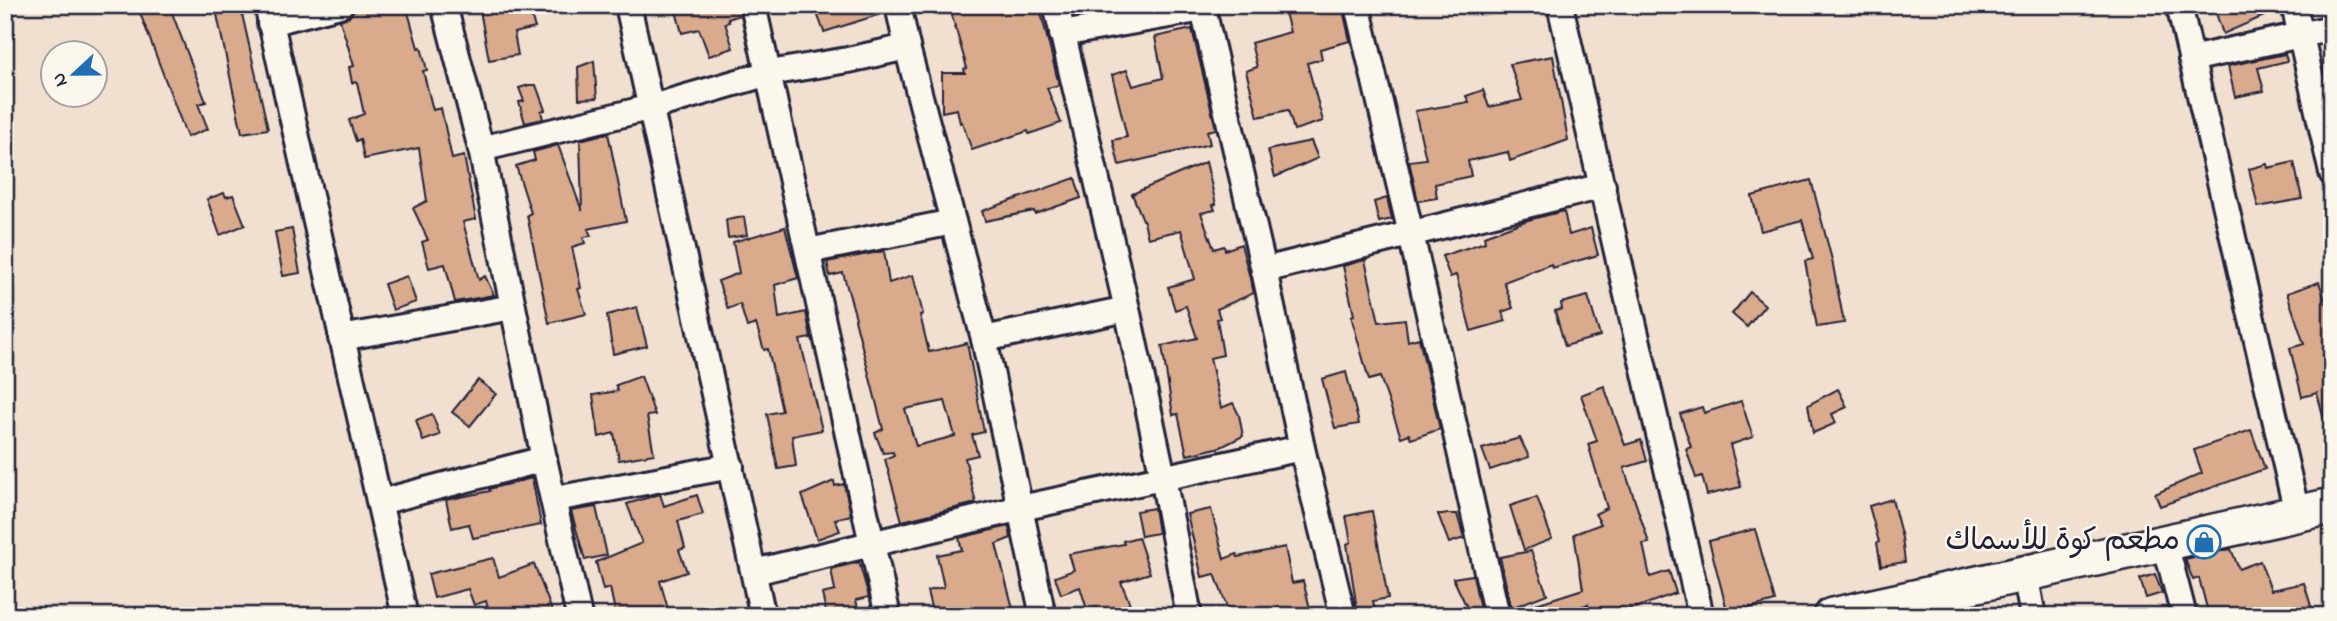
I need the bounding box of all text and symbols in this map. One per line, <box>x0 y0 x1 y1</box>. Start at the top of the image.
north arrow <box>38 38 108 108</box>
text: N <box>46 68 75 90</box>
place label: مطعم كوة للأسماك <box>1945 519 2180 564</box>
shop icon: مطعم كوة للأسماك <box>2185 523 2223 561</box>

